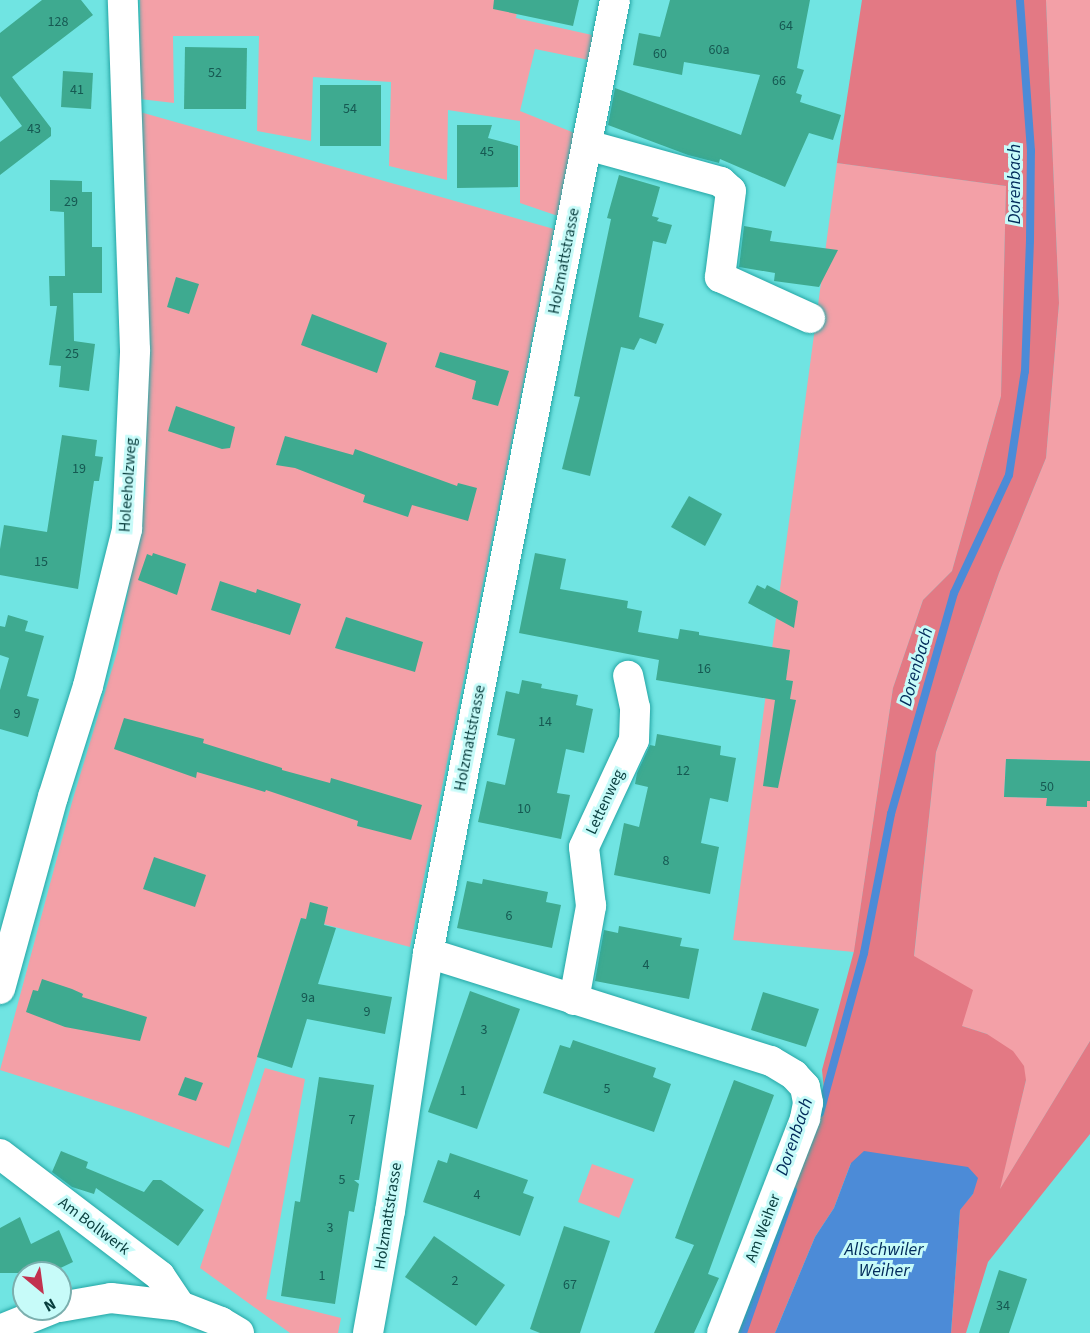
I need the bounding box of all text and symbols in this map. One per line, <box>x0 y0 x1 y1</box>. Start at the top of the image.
house number: 128 <box>48 14 68 30</box>
house number: 64 <box>779 18 793 34</box>
house number: 60a <box>709 42 729 58</box>
house number: 60 <box>653 46 667 62</box>
house number: 52 <box>208 65 222 81</box>
house number: 66 <box>772 73 786 89</box>
house number: 41 <box>70 82 84 98</box>
house number: 54 <box>343 101 357 117</box>
house number: 43 <box>27 121 41 137</box>
house number: 45 <box>480 144 494 160</box>
water label: Dorenbach <box>1004 144 1026 224</box>
house number: 29 <box>64 194 78 210</box>
street label: Holzmattstrasse <box>544 206 584 316</box>
house number: 25 <box>65 346 79 362</box>
street label: Holeeholzweg <box>115 437 141 533</box>
house number: 19 <box>72 461 86 477</box>
house number: 15 <box>34 554 48 570</box>
water label: Dorenbach <box>896 625 938 709</box>
house number: 16 <box>697 661 711 677</box>
street label: Holzmattstrasse <box>450 683 490 793</box>
house number: 9 <box>14 706 20 722</box>
house number: 14 <box>538 714 552 730</box>
house number: 12 <box>676 763 690 779</box>
street label: Lettenweg <box>582 766 628 838</box>
house number: 50 <box>1040 779 1054 795</box>
house number: 10 <box>517 801 531 817</box>
house number: 8 <box>663 853 669 869</box>
house number: 6 <box>506 908 512 924</box>
house number: 4 <box>643 957 649 973</box>
house number: 9a <box>301 990 315 1006</box>
house number: 9 <box>364 1004 370 1020</box>
house number: 3 <box>481 1022 487 1038</box>
house number: 5 <box>604 1081 610 1097</box>
house number: 1 <box>460 1083 466 1099</box>
water label: Dorenbach <box>772 1095 818 1179</box>
house number: 7 <box>349 1112 355 1128</box>
street label: Holzmattstrasse <box>370 1161 406 1271</box>
house number: 5 <box>339 1172 345 1188</box>
house number: 4 <box>474 1187 480 1203</box>
street label: Am Weiher <box>741 1191 785 1265</box>
street label: Am Bollwerk <box>55 1193 133 1259</box>
house number: 3 <box>327 1220 333 1236</box>
water label: Allschwiler Weiher <box>845 1240 923 1282</box>
north arrow <box>12 1261 72 1321</box>
house number: 1 <box>319 1268 325 1284</box>
house number: 2 <box>452 1273 458 1289</box>
house number: 67 <box>563 1277 577 1293</box>
text: N <box>40 1293 60 1317</box>
house number: 34 <box>996 1298 1010 1314</box>

